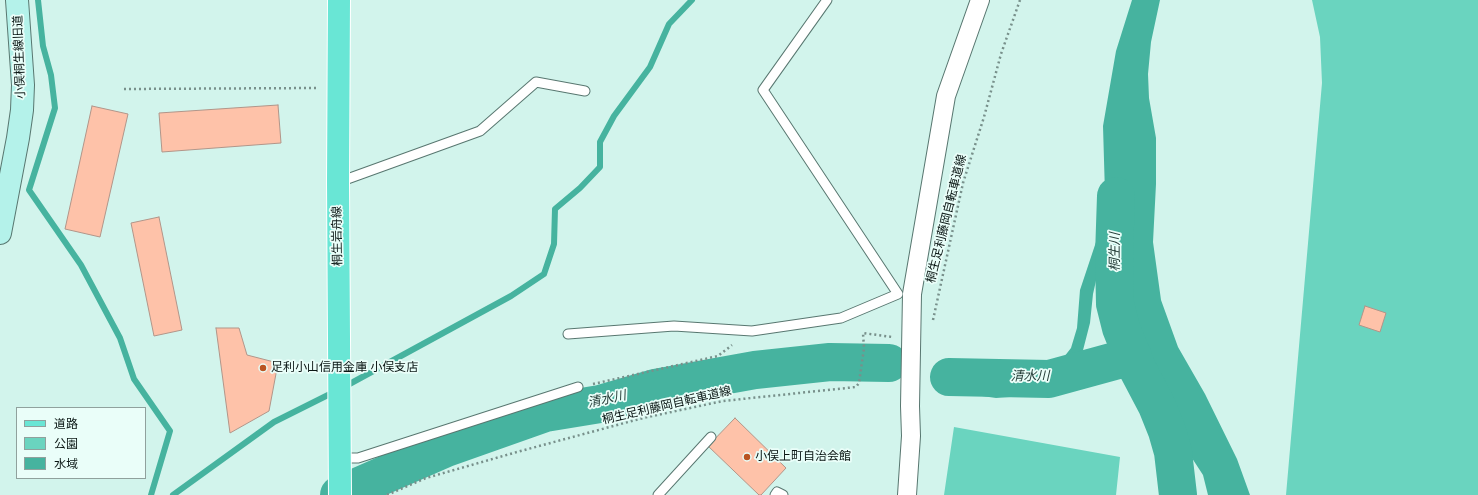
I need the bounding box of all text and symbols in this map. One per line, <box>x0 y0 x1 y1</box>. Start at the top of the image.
street label: 小俣桐生線旧道 <box>11 15 29 99</box>
street label: 桐生足利藤岡自転車道線 <box>924 153 970 285</box>
street label: 桐生岩舟線 <box>330 206 346 266</box>
water label: 桐生川 <box>1108 233 1124 271</box>
place label: 足利小山信用金庫 小俣支店 <box>271 361 418 375</box>
marker: 足利小山信用金庫 小俣支店 <box>258 363 268 373</box>
water label: 清水川 <box>1010 369 1050 385</box>
street label: 桐生足利藤岡自転車道線 <box>601 384 733 428</box>
water label: 清水川 <box>586 388 628 412</box>
legend <box>16 407 146 479</box>
text: 道路 <box>54 415 78 432</box>
text: 公園 <box>54 435 78 452</box>
place label: 小俣上町自治会館 <box>755 450 851 464</box>
marker: 小俣上町自治会館 <box>742 452 752 462</box>
text: 水域 <box>54 455 78 472</box>

